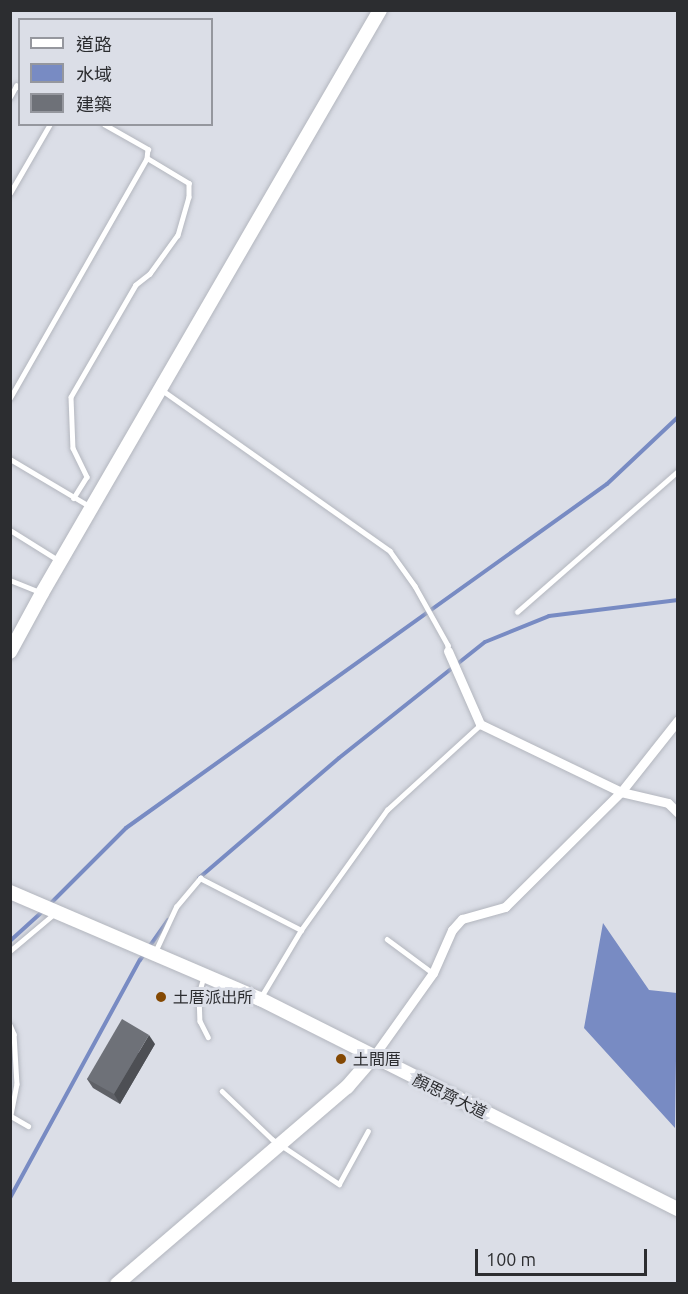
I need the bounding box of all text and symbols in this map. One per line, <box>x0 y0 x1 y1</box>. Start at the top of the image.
legend <box>18 18 213 126</box>
text: 道路 <box>76 34 112 54</box>
text: 水域 <box>76 64 112 84</box>
text: 建築 <box>76 94 112 114</box>
place label: 土厝派出所 <box>173 987 253 1007</box>
marker: 土厝派出所 <box>154 990 168 1004</box>
place label: 土間厝 <box>353 1049 401 1069</box>
marker: 土間厝 <box>334 1052 348 1066</box>
street label: 顏思齊大道 <box>410 1070 490 1122</box>
scale bar <box>478 1237 650 1275</box>
text: 100 m <box>486 1249 536 1269</box>

